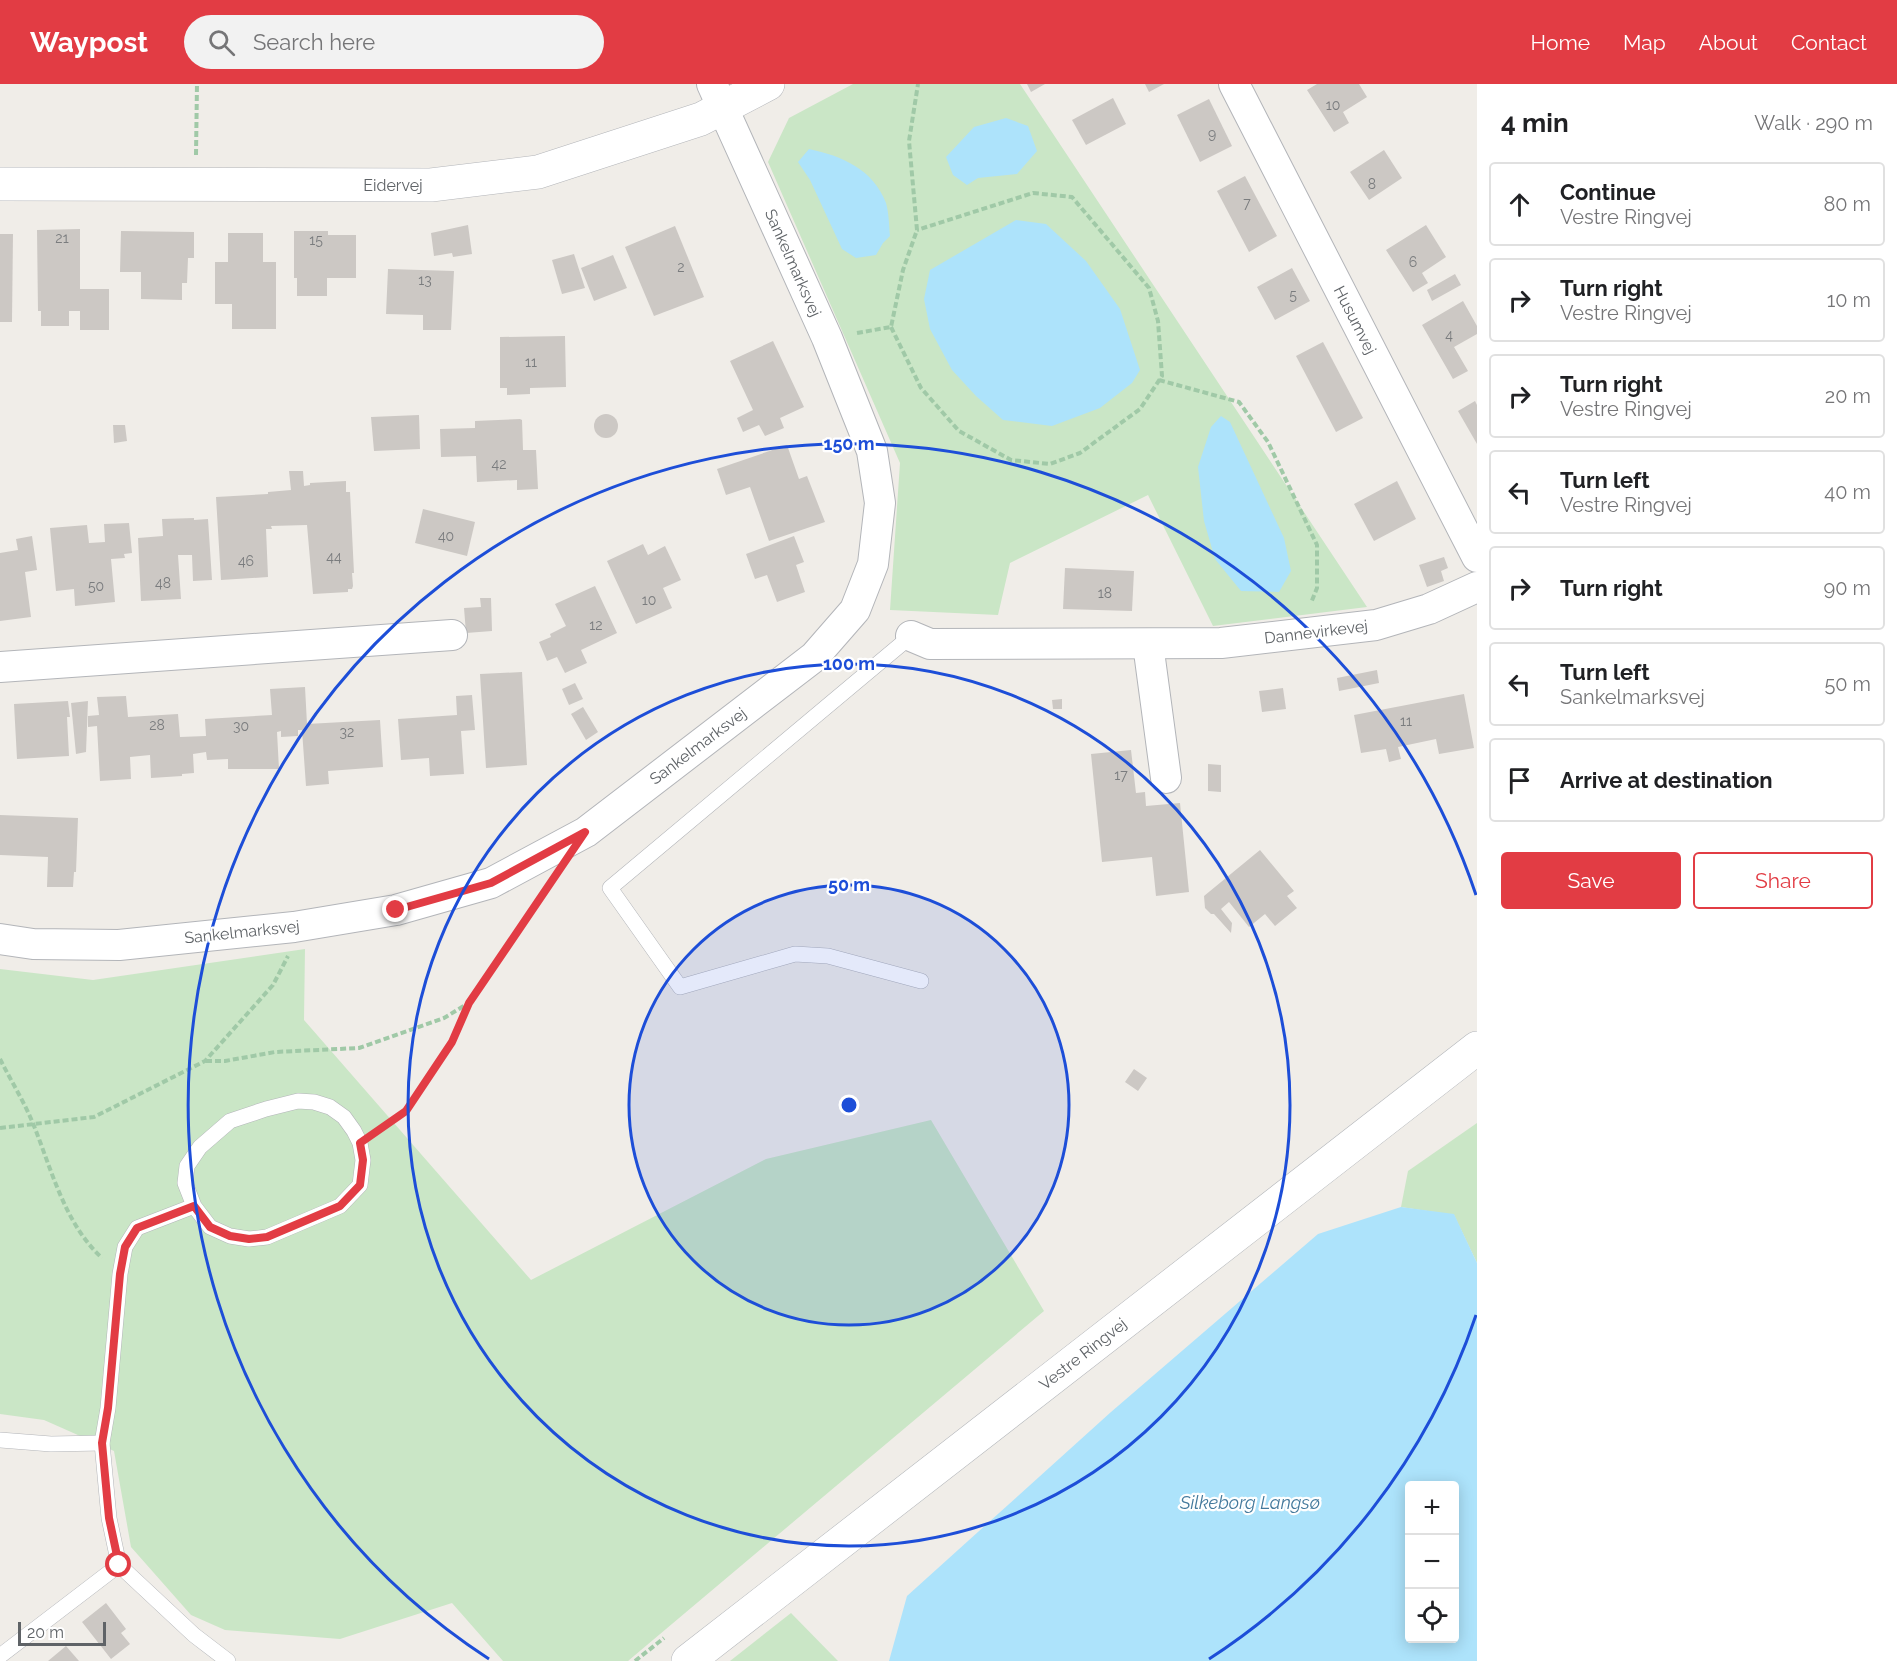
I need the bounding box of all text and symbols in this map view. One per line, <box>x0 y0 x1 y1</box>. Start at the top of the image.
search box <box>184 15 604 69</box>
text: Waypost <box>30 26 148 59</box>
icon: search <box>205 26 238 59</box>
text: Search here <box>253 29 375 55</box>
text: Home <box>1531 30 1590 55</box>
text: Map <box>1623 30 1666 55</box>
text: About <box>1699 30 1758 55</box>
text: Contact <box>1791 30 1867 55</box>
house number: 10 <box>1326 97 1340 113</box>
text: 4 min <box>1501 108 1569 138</box>
text: Walk · 290 m <box>1754 111 1873 135</box>
house number: 9 <box>1208 126 1216 142</box>
street label: Eidervej <box>363 176 423 195</box>
house number: 8 <box>1368 176 1376 192</box>
text: Continue <box>1560 179 1656 205</box>
icon: ahead <box>1503 188 1536 221</box>
text: 80 m <box>1823 192 1871 216</box>
house number: 7 <box>1243 195 1251 211</box>
text: Vestre Ringvej <box>1560 205 1692 229</box>
street label: Sankelmarksvej <box>761 206 825 320</box>
house number: 21 <box>55 230 69 246</box>
house number: 15 <box>309 232 323 248</box>
house number: 6 <box>1409 254 1417 270</box>
house number: 2 <box>677 259 685 275</box>
house number: 13 <box>418 272 432 288</box>
text: Turn right <box>1560 275 1663 301</box>
street label: Husumvej <box>1330 283 1380 357</box>
icon: right <box>1503 284 1536 317</box>
house number: 5 <box>1289 287 1297 303</box>
text: 10 m <box>1827 288 1871 312</box>
text: Vestre Ringvej <box>1560 301 1692 325</box>
house number: 4 <box>1445 327 1453 343</box>
house number: 11 <box>525 354 537 370</box>
text: Turn right <box>1560 371 1663 397</box>
icon: right <box>1503 380 1536 413</box>
text: 20 m <box>1825 384 1871 408</box>
text: Vestre Ringvej <box>1560 397 1692 421</box>
text: 150 m <box>824 433 875 454</box>
house number: 42 <box>492 456 506 472</box>
text: Turn left <box>1560 467 1650 493</box>
icon: left <box>1503 476 1536 509</box>
text: 40 m <box>1824 480 1871 504</box>
text: Vestre Ringvej <box>1560 493 1692 517</box>
house number: 40 <box>438 528 454 544</box>
house number: 44 <box>326 549 342 565</box>
house number: 46 <box>238 553 254 569</box>
icon: right <box>1503 572 1536 605</box>
house number: 48 <box>155 575 171 591</box>
text: Turn right <box>1560 575 1663 601</box>
text: 90 m <box>1824 576 1871 600</box>
house number: 50 <box>88 578 104 594</box>
house number: 18 <box>1098 585 1112 601</box>
house number: 10 <box>642 592 656 608</box>
street label: Dannevirkevej <box>1263 616 1369 648</box>
house number: 12 <box>589 617 603 633</box>
text: 100 m <box>823 653 875 674</box>
text: Turn left <box>1560 659 1650 685</box>
icon: left <box>1503 668 1536 701</box>
text: 50 m <box>1824 672 1871 696</box>
text: Sankelmarksvej <box>1560 685 1705 709</box>
street label: Sankelmarksvej <box>646 704 750 788</box>
house number: 11 <box>1400 713 1412 729</box>
house number: 28 <box>149 717 165 733</box>
house number: 30 <box>233 718 249 734</box>
house number: 32 <box>340 724 354 740</box>
icon: arrive <box>1503 764 1536 797</box>
house number: 17 <box>1114 767 1128 783</box>
text: Arrive at destination <box>1560 767 1773 793</box>
button: Save <box>1501 852 1681 909</box>
button: Share <box>1693 852 1873 909</box>
text: 50 m <box>828 874 870 895</box>
route end <box>382 896 408 922</box>
street label: Sankelmarksvej <box>183 916 301 948</box>
centre of rings <box>839 1095 859 1115</box>
street label: Vestre Ringvej <box>1036 1314 1130 1394</box>
map controls <box>1405 1481 1459 1643</box>
button: + <box>1405 1481 1459 1535</box>
water label: Silkeborg Langsø <box>1179 1492 1320 1513</box>
button: − <box>1405 1535 1459 1589</box>
route start <box>105 1551 131 1577</box>
button: locate <box>1405 1589 1459 1643</box>
scale bar <box>18 1619 106 1646</box>
text: 20 m <box>27 1623 64 1642</box>

